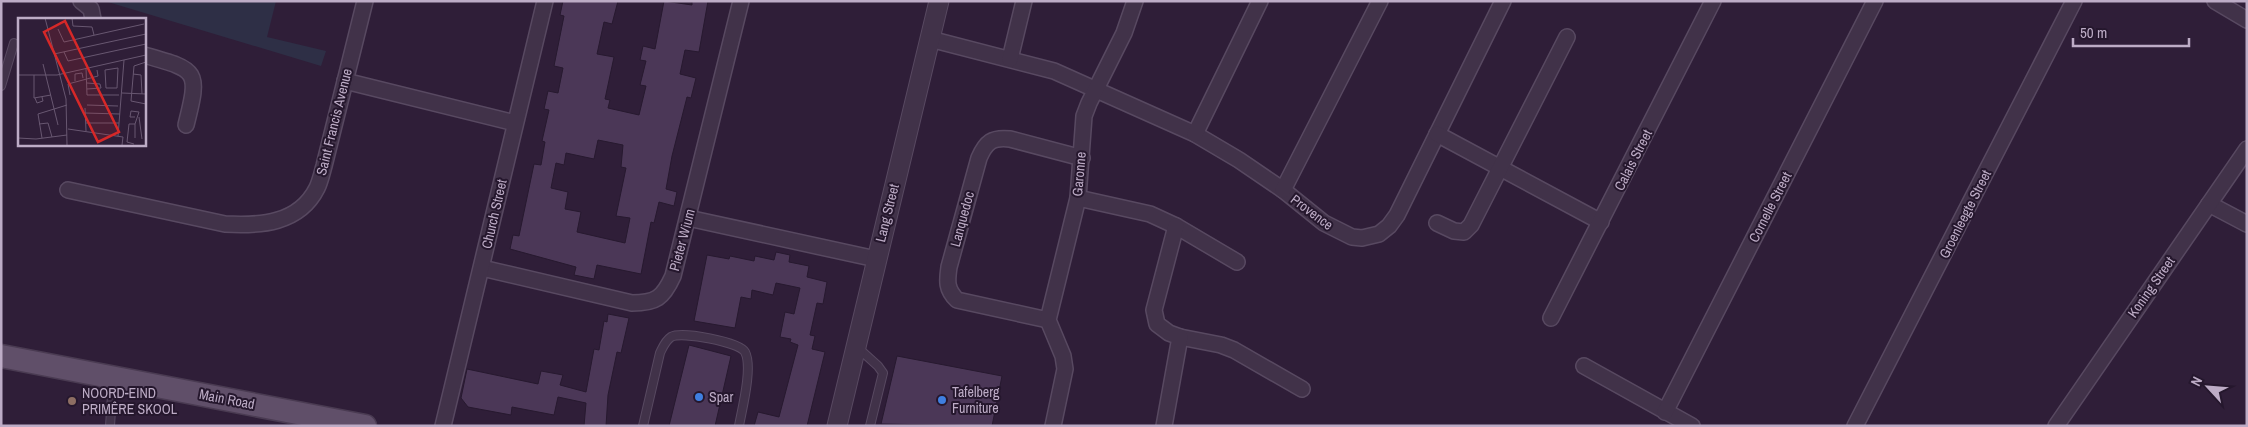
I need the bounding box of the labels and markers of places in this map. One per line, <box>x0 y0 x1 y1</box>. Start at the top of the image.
place label: Tafelberg Furniture <box>952 383 1000 417</box>
place label: NOORD-EIND PRIMÊRE SKOOL <box>82 384 178 418</box>
place label: Spar <box>709 388 733 406</box>
marker: Spar <box>693 391 705 403</box>
marker: Tafelberg Furniture <box>936 394 948 406</box>
marker: NOORD-EIND PRIMÊRE SKOOL <box>66 395 78 407</box>

